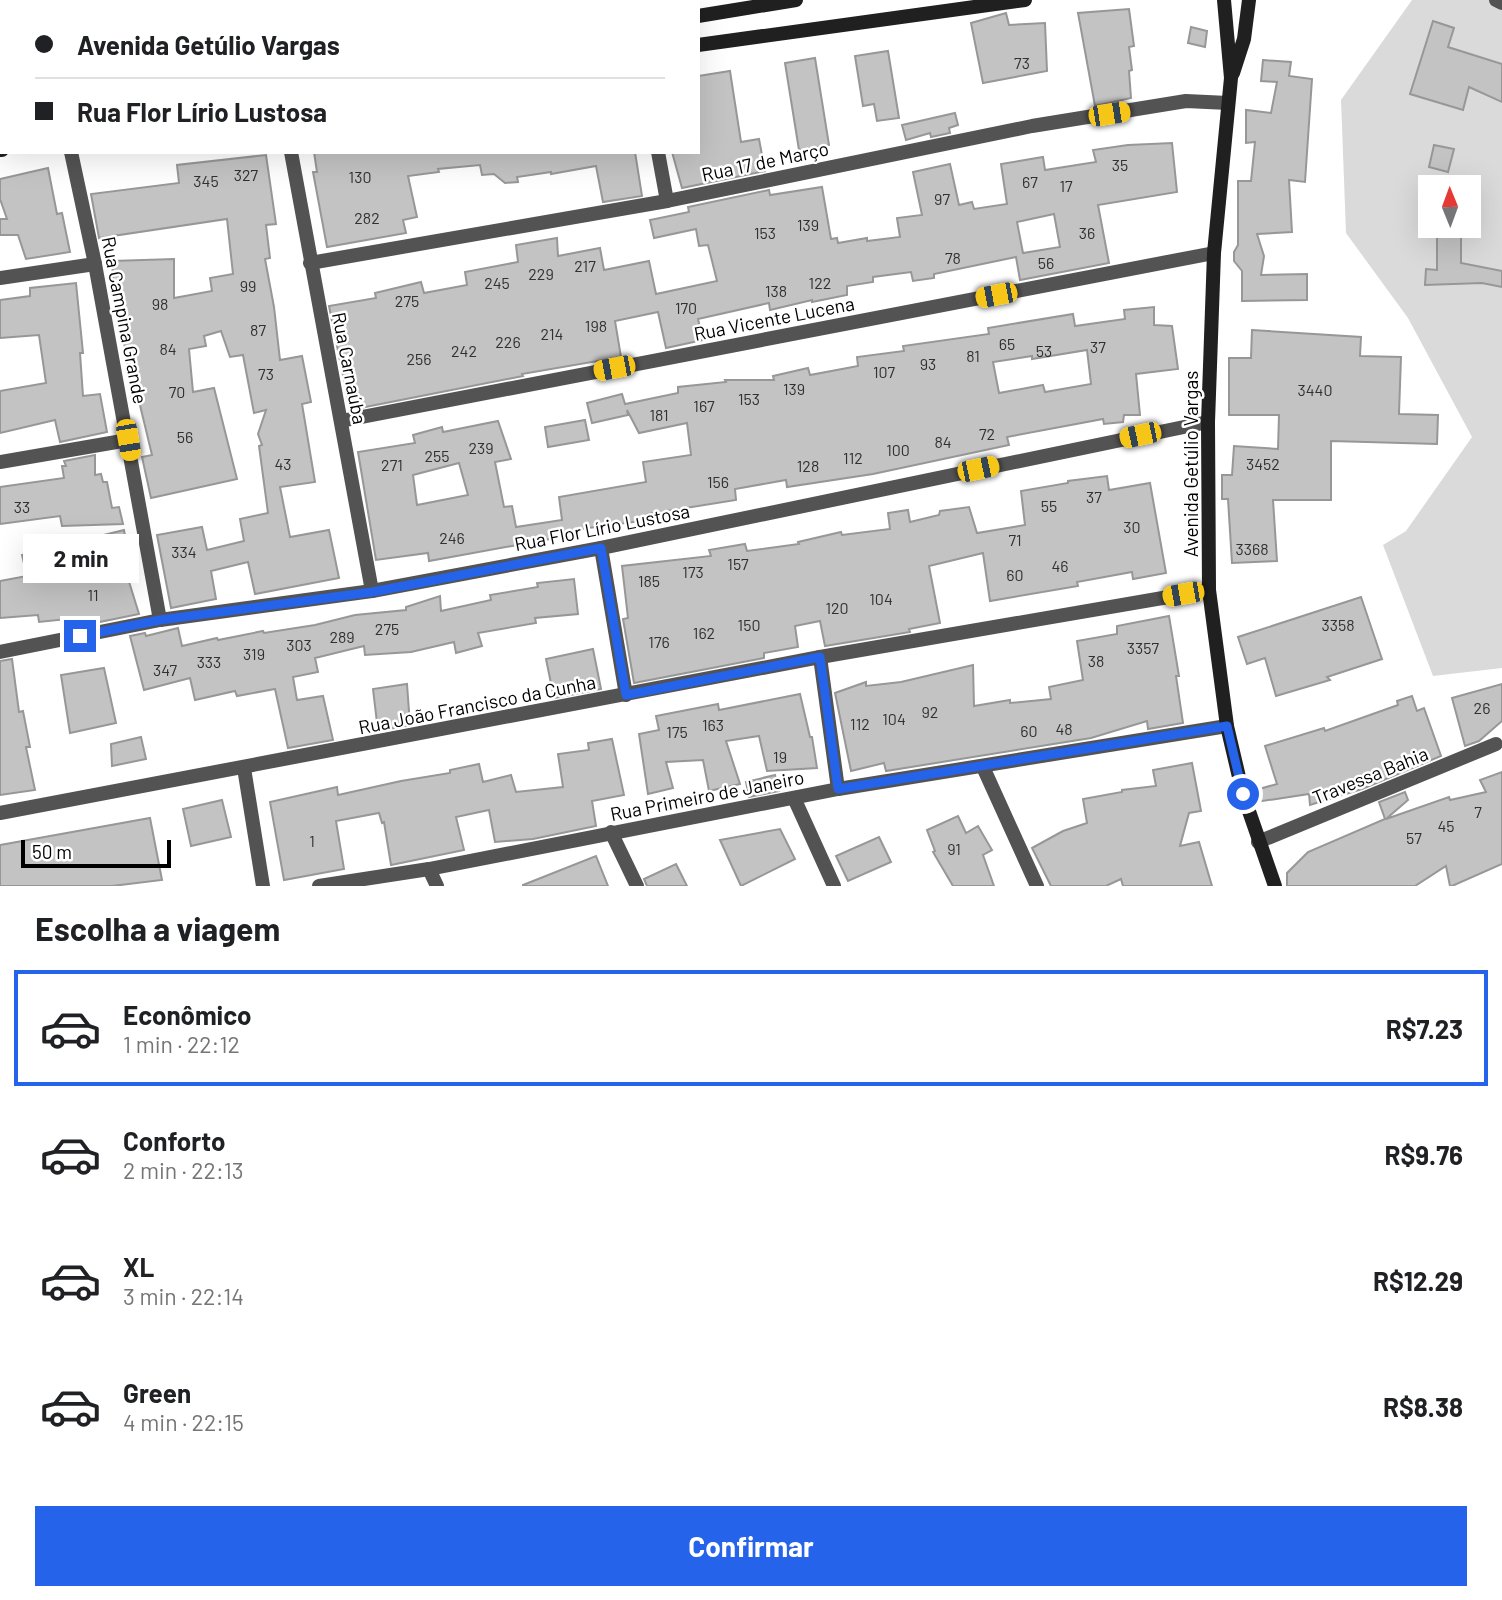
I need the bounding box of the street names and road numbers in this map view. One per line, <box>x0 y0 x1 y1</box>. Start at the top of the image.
street label: Rua 17 de Março <box>699 136 831 186</box>
street label: Rua Campina Grande <box>97 234 153 406</box>
street label: Rua Vicente Lucena <box>692 291 856 345</box>
street label: Rua Carnaúba <box>328 310 372 426</box>
street label: Avenida Getúlio Vargas <box>1179 371 1202 557</box>
street label: Rua Flor Lírio Lustosa <box>512 499 692 555</box>
street label: Rua João Francisco da Cunha <box>356 670 598 738</box>
street label: Travessa Bahia <box>1309 741 1431 809</box>
street label: Rua Primeiro de Janeiro <box>608 765 806 825</box>

